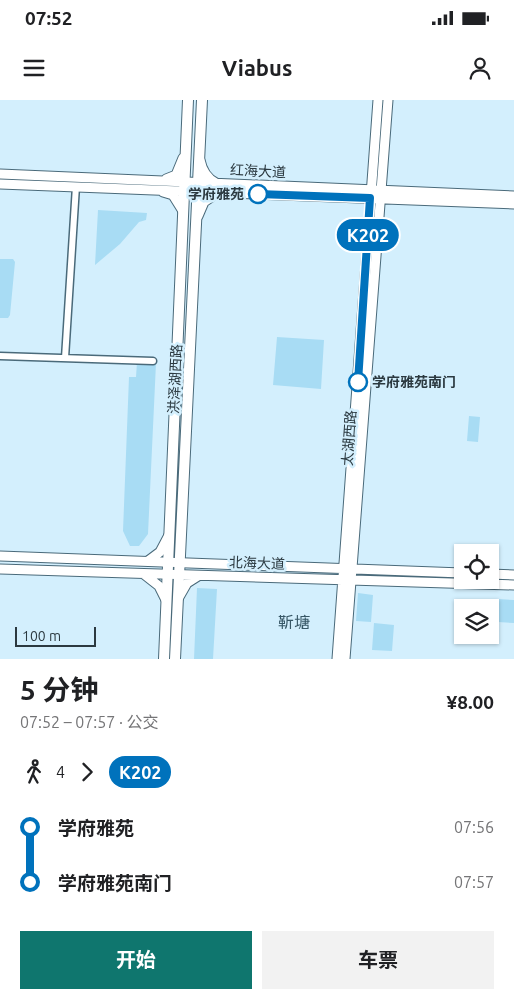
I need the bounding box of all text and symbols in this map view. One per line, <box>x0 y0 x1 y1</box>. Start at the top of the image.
text: 07:52 <box>25 7 73 29</box>
icon: menu <box>20 54 48 82</box>
icon: person <box>466 54 494 82</box>
text: Viabus <box>222 55 292 80</box>
street label: 红海大道 <box>230 162 286 180</box>
marker: 学府雅苑 <box>248 184 268 204</box>
place label: 学府雅苑 <box>188 186 244 202</box>
line badge: K202 <box>333 219 403 251</box>
text: K202 <box>347 225 389 245</box>
street label: 洪泽湖西路 <box>165 344 185 414</box>
marker: 学府雅苑南门 <box>348 372 368 392</box>
place label: 学府雅苑南门 <box>372 374 456 390</box>
street label: 太湖西路 <box>339 410 359 466</box>
map controls <box>454 544 499 644</box>
button: locate <box>454 544 499 589</box>
street label: 北海大道 <box>229 554 285 572</box>
button: layers <box>454 599 499 644</box>
district label: 靳塘 <box>278 613 310 631</box>
scale bar <box>15 624 96 647</box>
text: 100 m <box>22 628 61 644</box>
text: 5 分钟 <box>20 674 98 705</box>
text: ¥8.00 <box>446 691 494 713</box>
text: 07:52 – 07:57 · 公交 <box>20 713 159 731</box>
icon: walk <box>20 758 48 786</box>
icon: forward <box>73 758 101 786</box>
text: K202 <box>119 762 161 782</box>
text: 4 <box>56 763 65 781</box>
text: 学府雅苑 <box>58 817 134 839</box>
text: 07:56 <box>454 818 494 836</box>
text: 学府雅苑南门 <box>58 872 172 894</box>
text: 07:57 <box>454 873 494 891</box>
button: 开始 <box>20 931 252 989</box>
button: 车票 <box>262 931 494 989</box>

